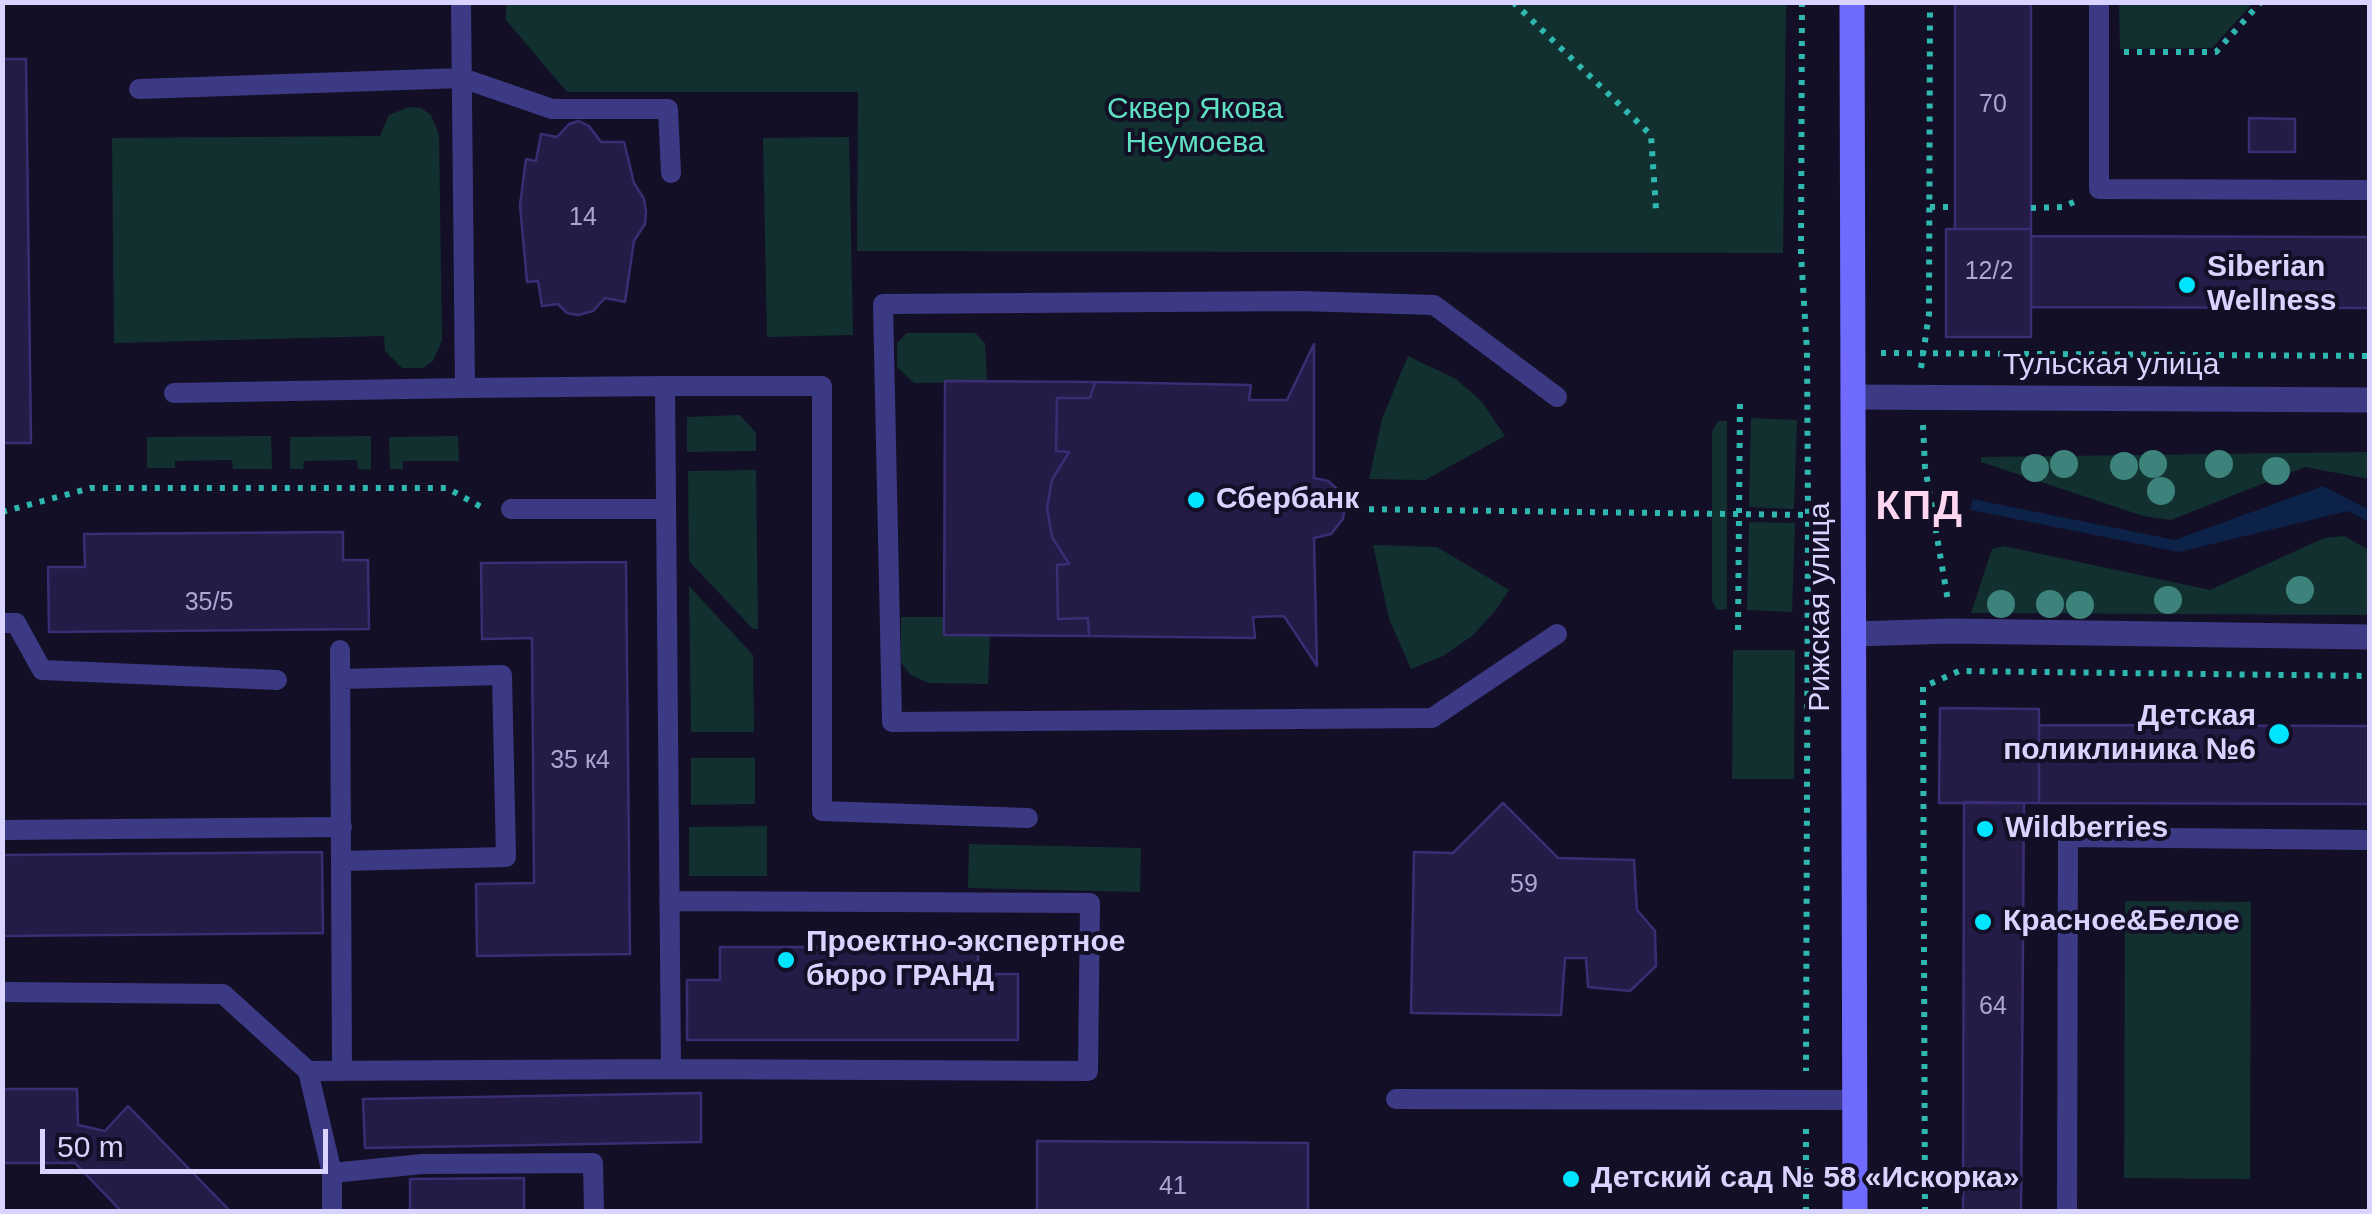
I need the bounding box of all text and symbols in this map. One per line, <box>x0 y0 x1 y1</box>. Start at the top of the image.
house number: 70 <box>1979 90 2007 120</box>
park label: Сквер Якова Неумоева <box>1107 92 1283 162</box>
house number: 14 <box>569 203 597 233</box>
place label: Siberian Wellness <box>2207 250 2337 320</box>
house number: 12/2 <box>1965 257 2013 287</box>
marker: Siberian Wellness <box>2176 274 2198 296</box>
street label: Тульская улица <box>2003 348 2219 384</box>
place label: Сбербанк <box>1216 482 1359 518</box>
district label: КПД <box>1875 484 1965 532</box>
marker: Сбербанк <box>1185 489 1207 511</box>
street label: Рижская улица <box>1803 502 1839 712</box>
house number: 35/5 <box>185 588 233 618</box>
place label: Детская поликлиника №6 <box>2003 699 2256 770</box>
marker: Детская поликлиника №6 <box>2266 721 2292 747</box>
house number: 35 к4 <box>550 746 610 776</box>
place label: Wildberries <box>2005 811 2168 847</box>
marker: Wildberries <box>1974 818 1996 840</box>
house number: 59 <box>1510 870 1538 900</box>
place label: Красное&Белое <box>2003 904 2240 940</box>
marker: Красное&Белое <box>1972 911 1994 933</box>
place label: Проектно-экспертное бюро ГРАНД <box>806 925 1125 996</box>
marker: Проектно-экспертное бюро ГРАНД <box>775 949 797 971</box>
house number: 64 <box>1979 992 2007 1022</box>
scale bar <box>45 1109 332 1171</box>
text: 50 m <box>57 1130 124 1163</box>
place label: Детский сад № 58 «Искорка» <box>1591 1161 2019 1197</box>
marker: Детский сад № 58 «Искорка» <box>1560 1168 1582 1190</box>
house number: 41 <box>1159 1172 1187 1202</box>

